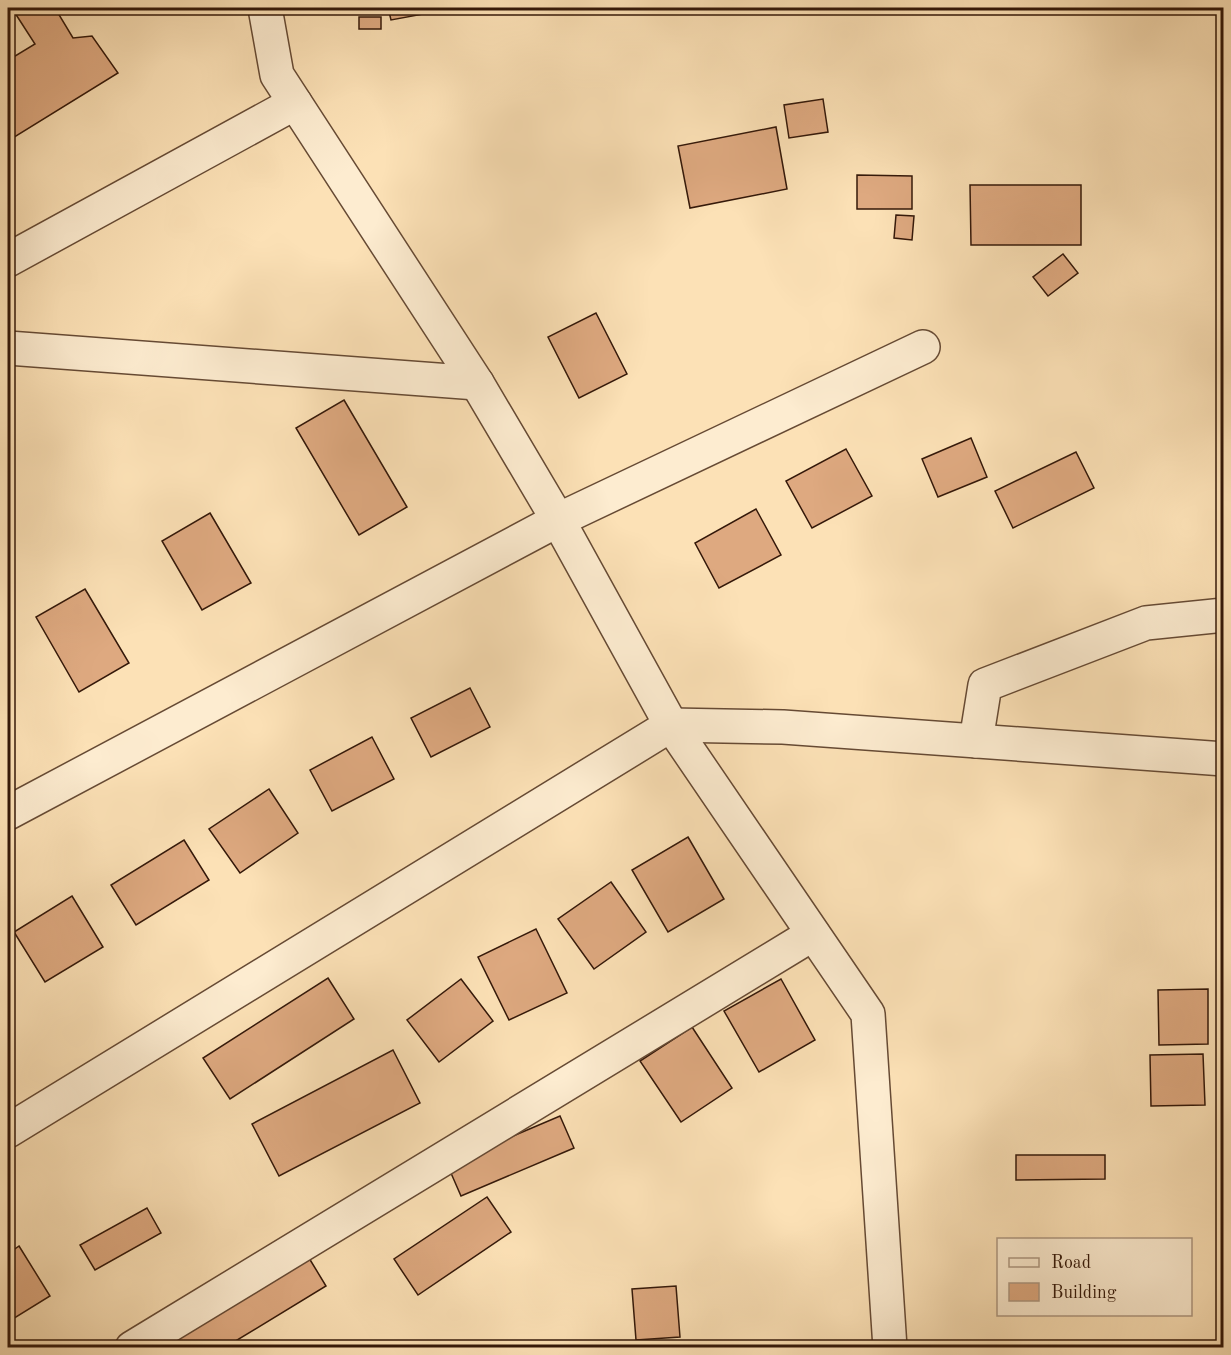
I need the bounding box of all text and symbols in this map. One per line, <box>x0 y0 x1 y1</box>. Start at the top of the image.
legend <box>997 1238 1192 1316</box>
text: Road <box>1051 1254 1091 1272</box>
text: Building <box>1051 1284 1117 1302</box>

